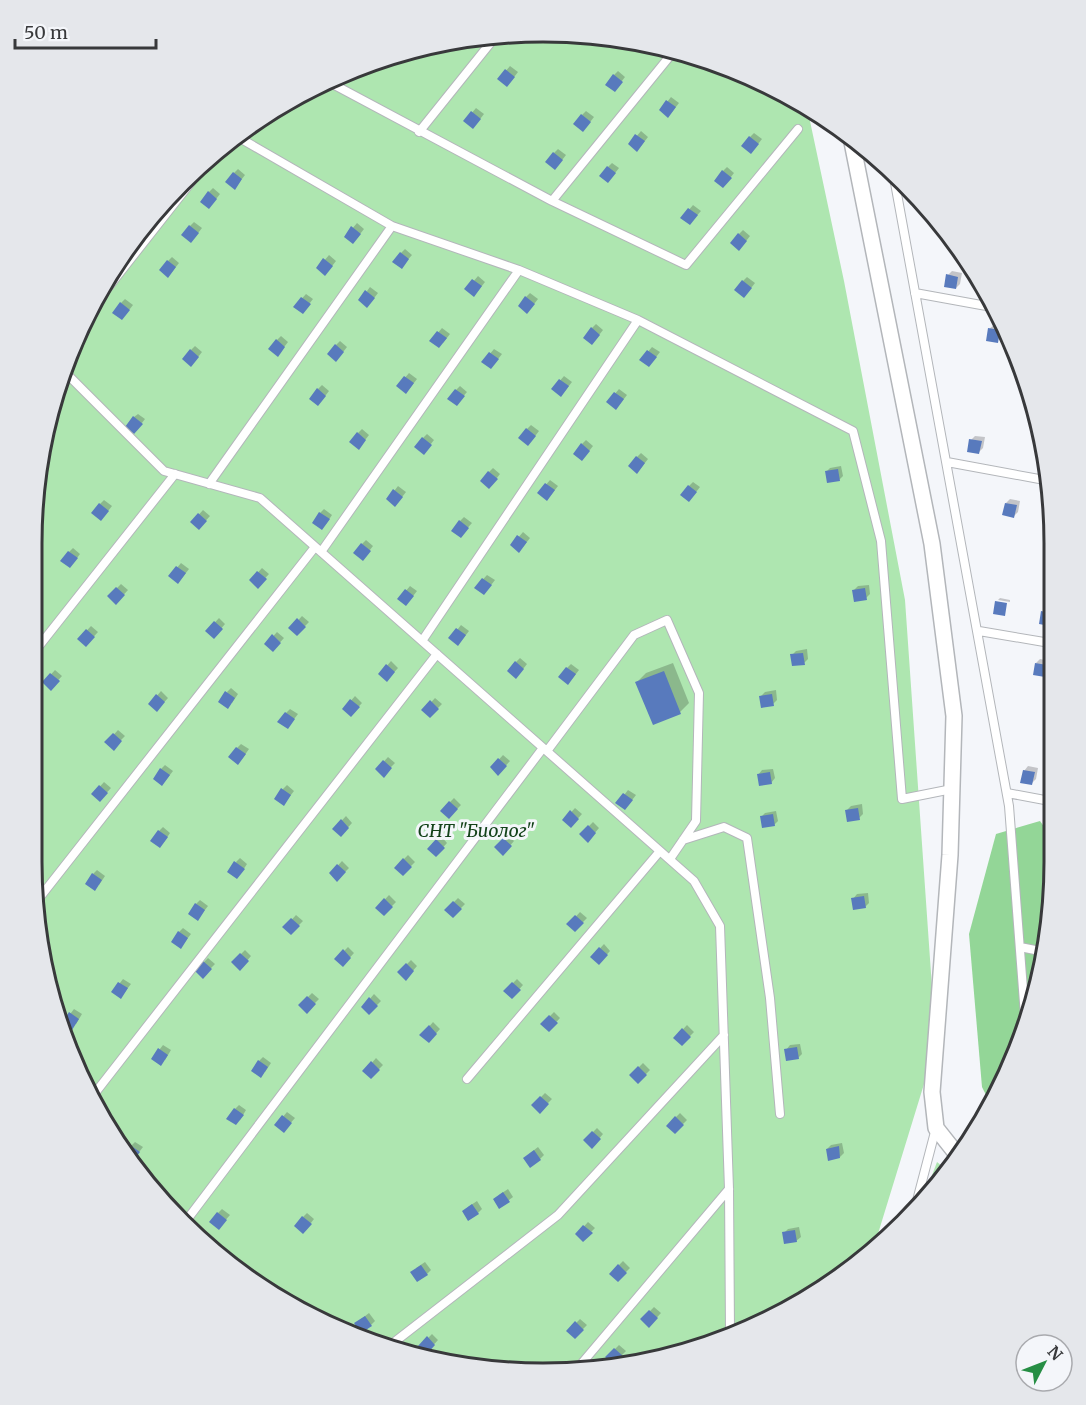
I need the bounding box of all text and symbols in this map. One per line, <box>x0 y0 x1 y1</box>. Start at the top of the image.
scale bar <box>15 12 156 50</box>
text: 50 m <box>24 21 68 44</box>
park label: СНТ "Биолог" <box>417 819 535 842</box>
north arrow <box>1014 1333 1074 1393</box>
text: N <box>1043 1342 1067 1365</box>

